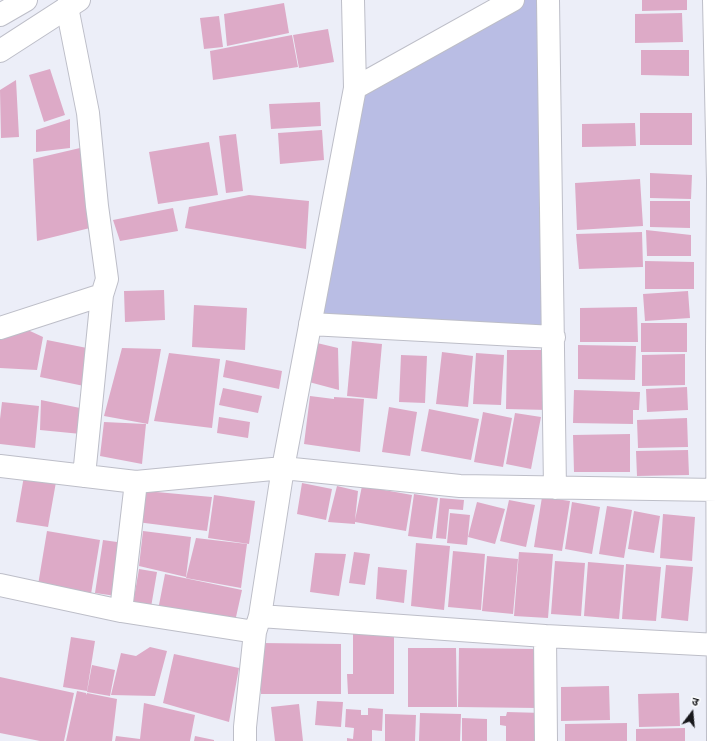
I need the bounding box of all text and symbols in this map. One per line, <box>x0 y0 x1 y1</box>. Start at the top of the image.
north arrow <box>672 693 712 733</box>
text: उ <box>690 694 700 709</box>

